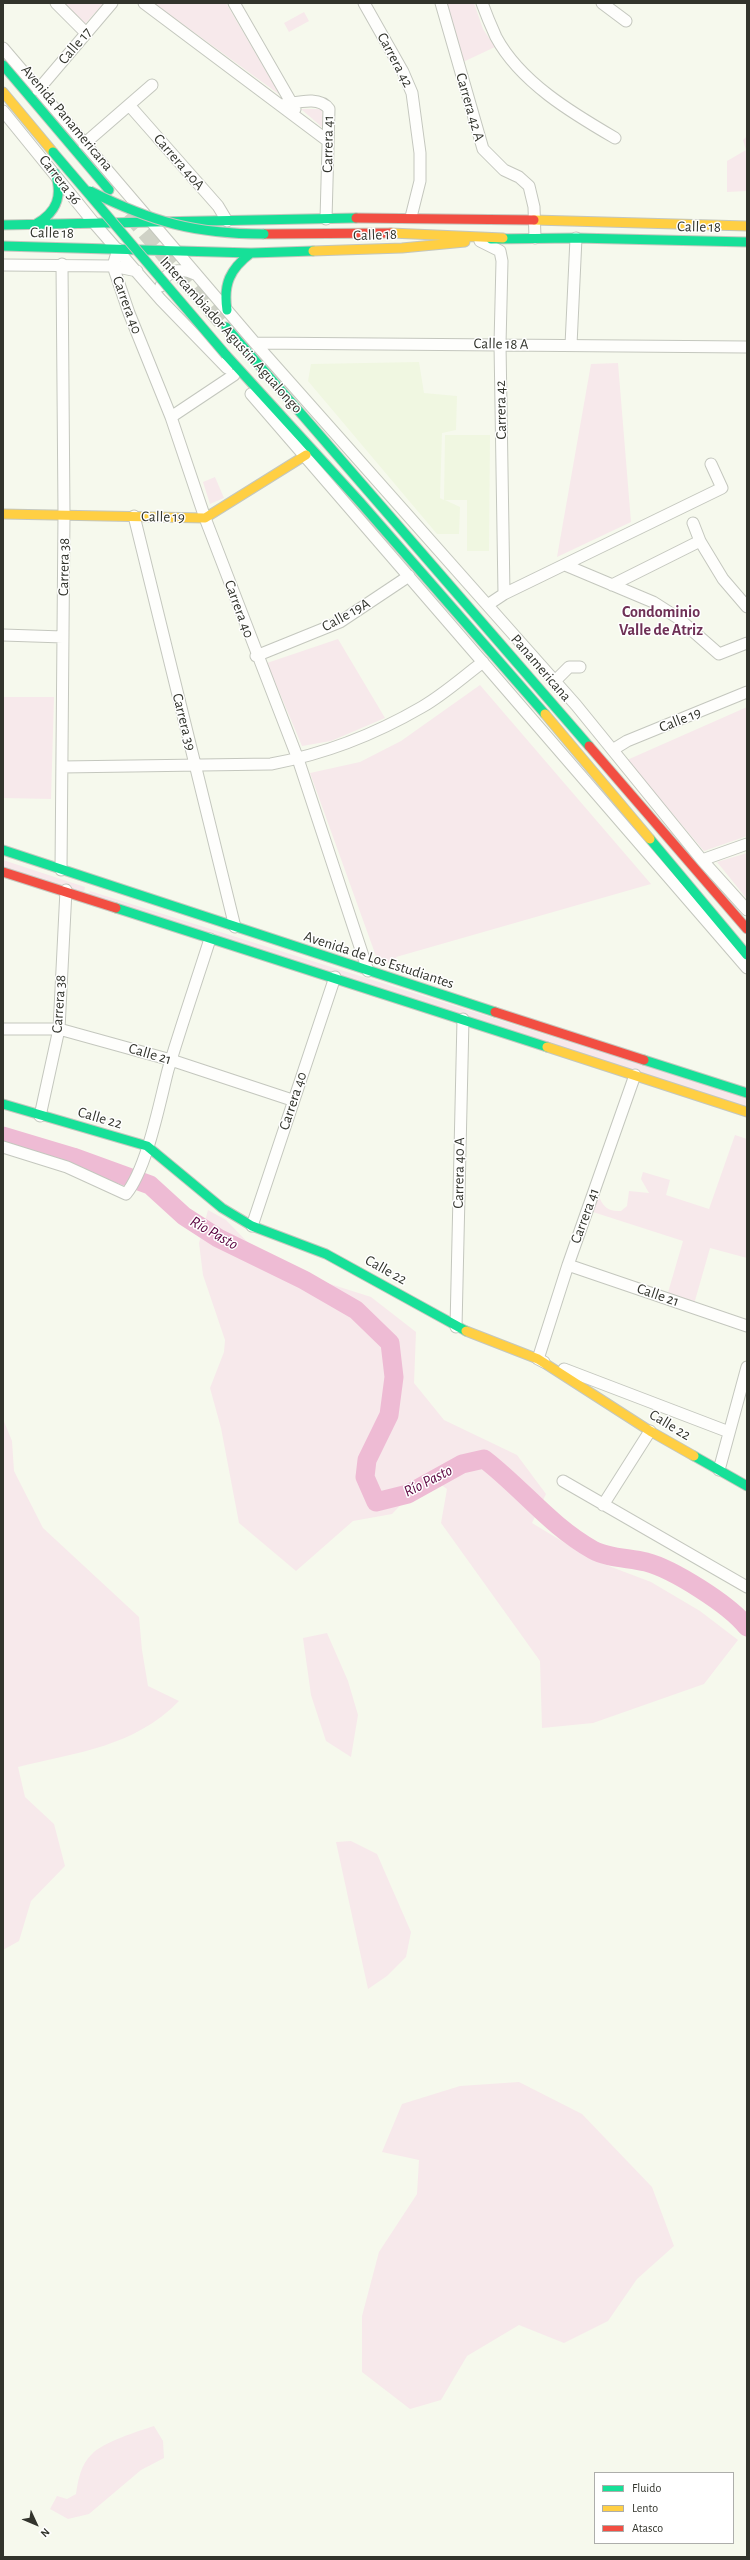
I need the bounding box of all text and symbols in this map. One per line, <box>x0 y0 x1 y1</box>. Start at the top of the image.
street label: Calle 17 <box>54 24 96 68</box>
street label: Carrera 42 <box>373 30 417 90</box>
street label: Avenida Panamericana <box>17 61 117 175</box>
street label: Carrera 42 A <box>452 71 488 143</box>
street label: Carrera 41 <box>318 115 338 173</box>
street label: Carrera 40A <box>150 130 208 194</box>
street label: Carrera 36 <box>35 151 85 209</box>
street label: Calle 18 <box>677 218 721 236</box>
street label: Calle 18 <box>30 224 74 242</box>
street label: Calle 18 <box>353 225 397 245</box>
street label: Intercambiador Agustin Agualongo <box>156 253 306 417</box>
street label: Carrera 40 <box>108 274 146 336</box>
street label: Calle 18 A <box>473 335 529 353</box>
street label: Carrera 42 <box>491 380 511 440</box>
street label: Calle 19 <box>141 508 185 526</box>
street label: Carrera 38 <box>54 538 74 596</box>
street label: Carrera 40 <box>220 578 258 640</box>
street label: Calle 19A <box>319 594 373 636</box>
district label: Condominio Valle de Atriz <box>619 602 703 640</box>
street label: Panamericana <box>507 631 575 705</box>
street label: Carrera 39 <box>168 691 200 753</box>
street label: Calle 19 <box>656 703 704 737</box>
street label: Avenida de Los Estudiantes <box>302 927 456 993</box>
street label: Carrera 38 <box>48 974 70 1034</box>
street label: Calle 21 <box>127 1039 173 1069</box>
street label: Carrera 40 <box>275 1069 311 1133</box>
street label: Calle 22 <box>76 1103 124 1133</box>
street label: Carrera 40 A <box>449 1137 469 1209</box>
street label: Carrera 41 <box>567 1186 603 1246</box>
water label: Río Pasto <box>187 1212 241 1254</box>
street label: Calle 22 <box>362 1251 410 1289</box>
street label: Calle 21 <box>634 1279 682 1311</box>
street label: Calle 22 <box>646 1406 694 1444</box>
water label: Río Pasto <box>400 1461 456 1501</box>
legend <box>594 2472 734 2544</box>
text: Fluido <box>632 2482 661 2494</box>
text: Lento <box>632 2502 658 2514</box>
north arrow <box>16 2504 56 2544</box>
text: Atasco <box>632 2522 663 2534</box>
text: N <box>38 2526 52 2539</box>

